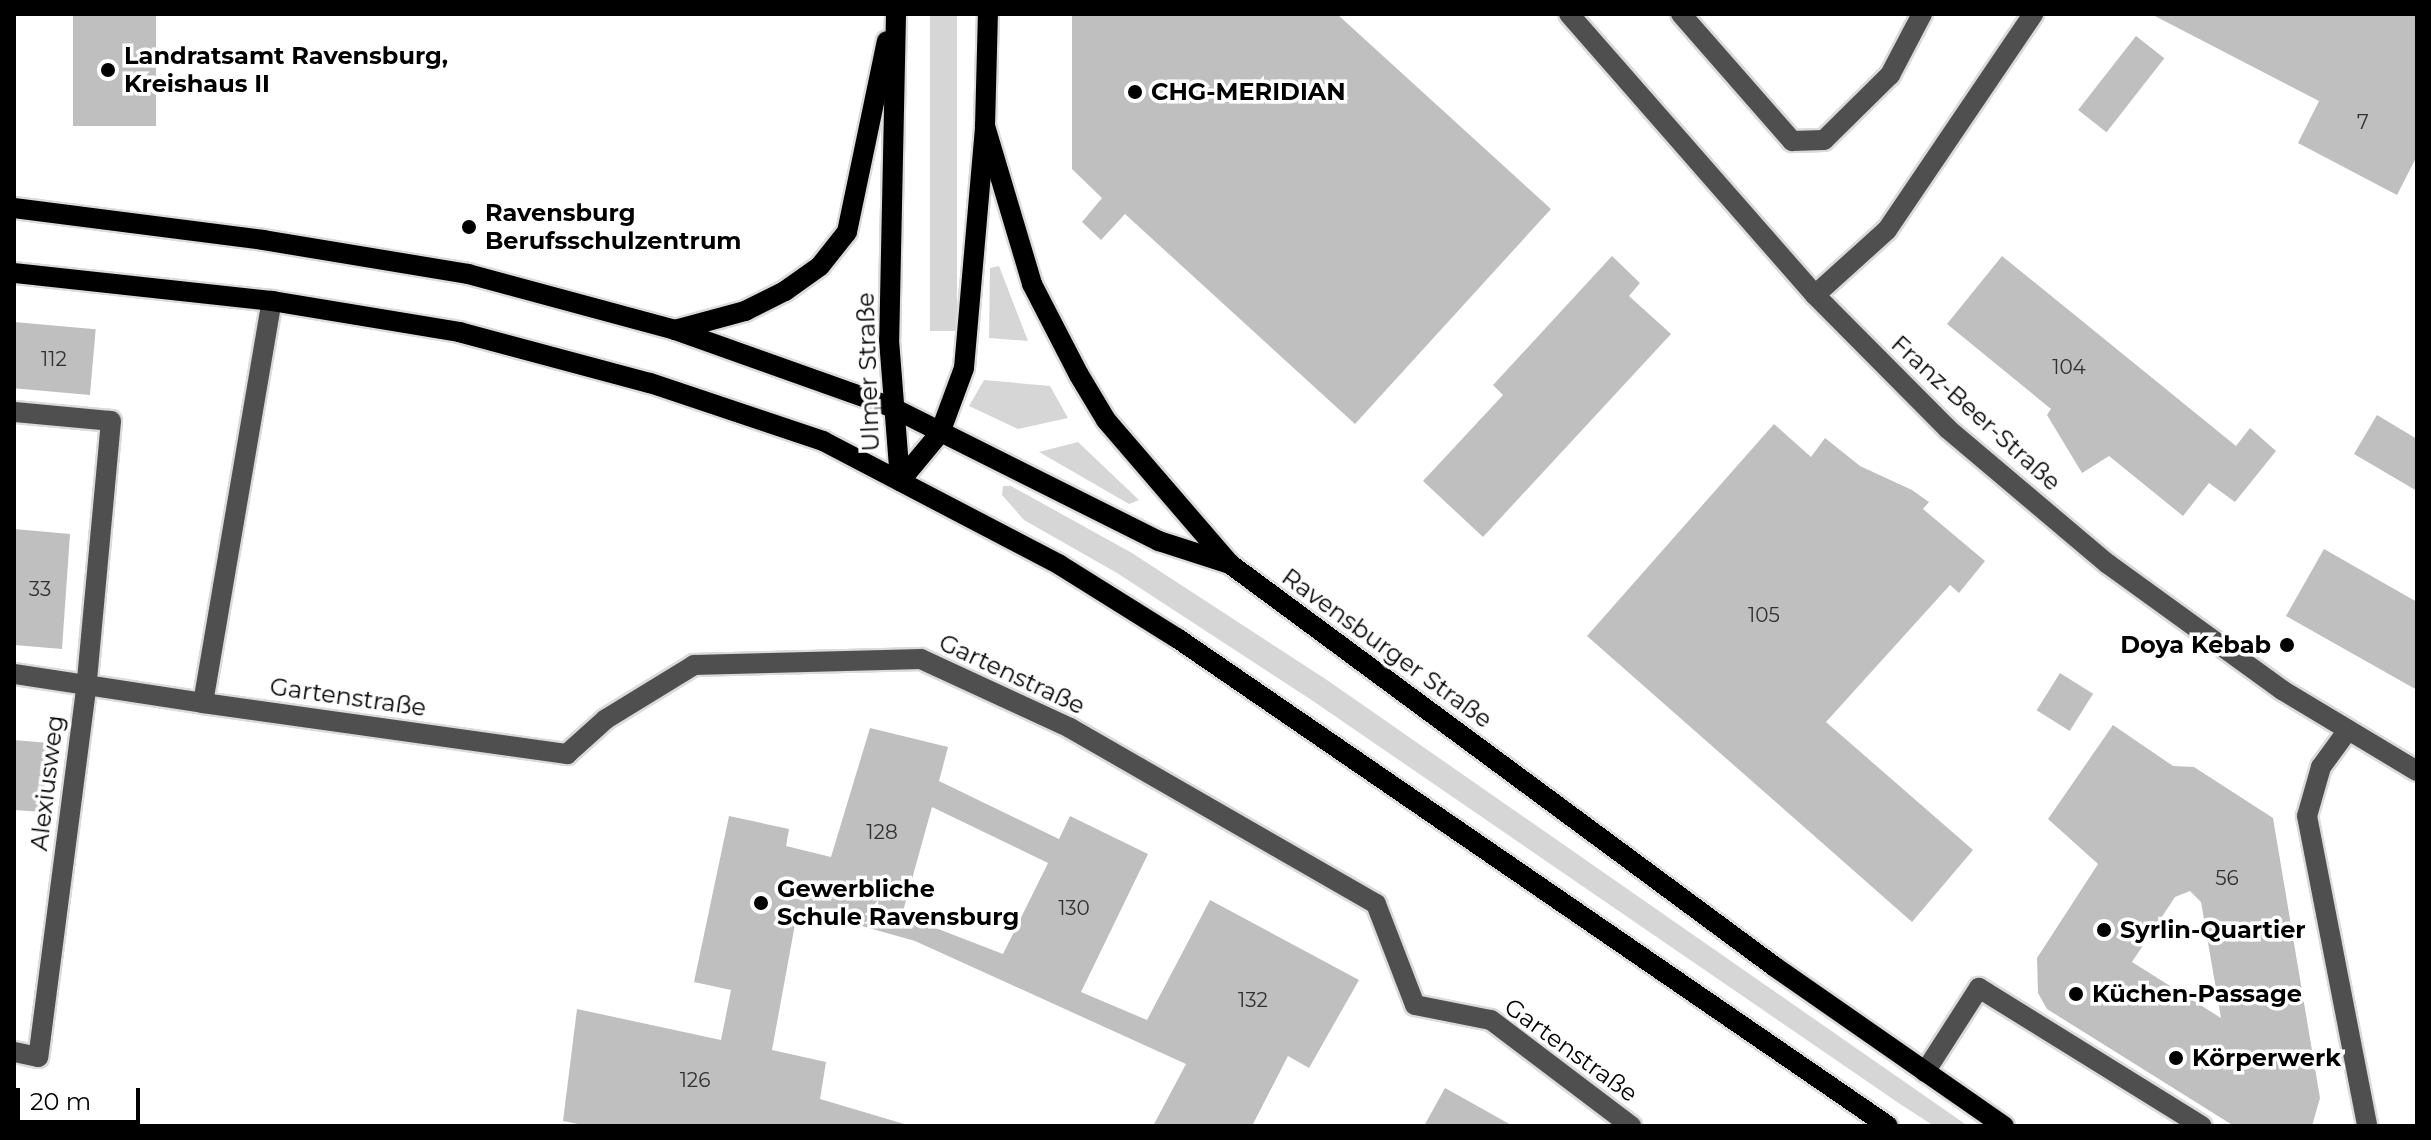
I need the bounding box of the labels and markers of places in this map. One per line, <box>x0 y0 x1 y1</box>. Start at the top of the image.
place label: Landratsamt Ravensburg, Kreishaus II <box>124 42 448 98</box>
marker: Landratsamt Ravensburg, Kreishaus II <box>99 61 117 79</box>
place label: CHG-MERIDIAN <box>1151 78 1346 106</box>
marker: CHG-MERIDIAN <box>1126 83 1144 101</box>
place label: Ravensburg Berufsschulzentrum <box>485 199 742 255</box>
marker: Ravensburg Berufsschulzentrum <box>460 218 478 236</box>
place label: Doya Kebab <box>2120 631 2271 659</box>
marker: Doya Kebab <box>2278 636 2296 654</box>
place label: Gewerbliche Schule Ravensburg <box>777 875 1019 931</box>
marker: Gewerbliche Schule Ravensburg <box>752 894 770 912</box>
place label: Syrlin-Quartier <box>2120 916 2306 944</box>
marker: Syrlin-Quartier <box>2095 921 2113 939</box>
place label: Küchen-Passage <box>2092 980 2302 1008</box>
marker: Küchen-Passage <box>2067 985 2085 1003</box>
place label: Körperwerk <box>2192 1044 2341 1072</box>
marker: Körperwerk <box>2167 1049 2185 1067</box>

